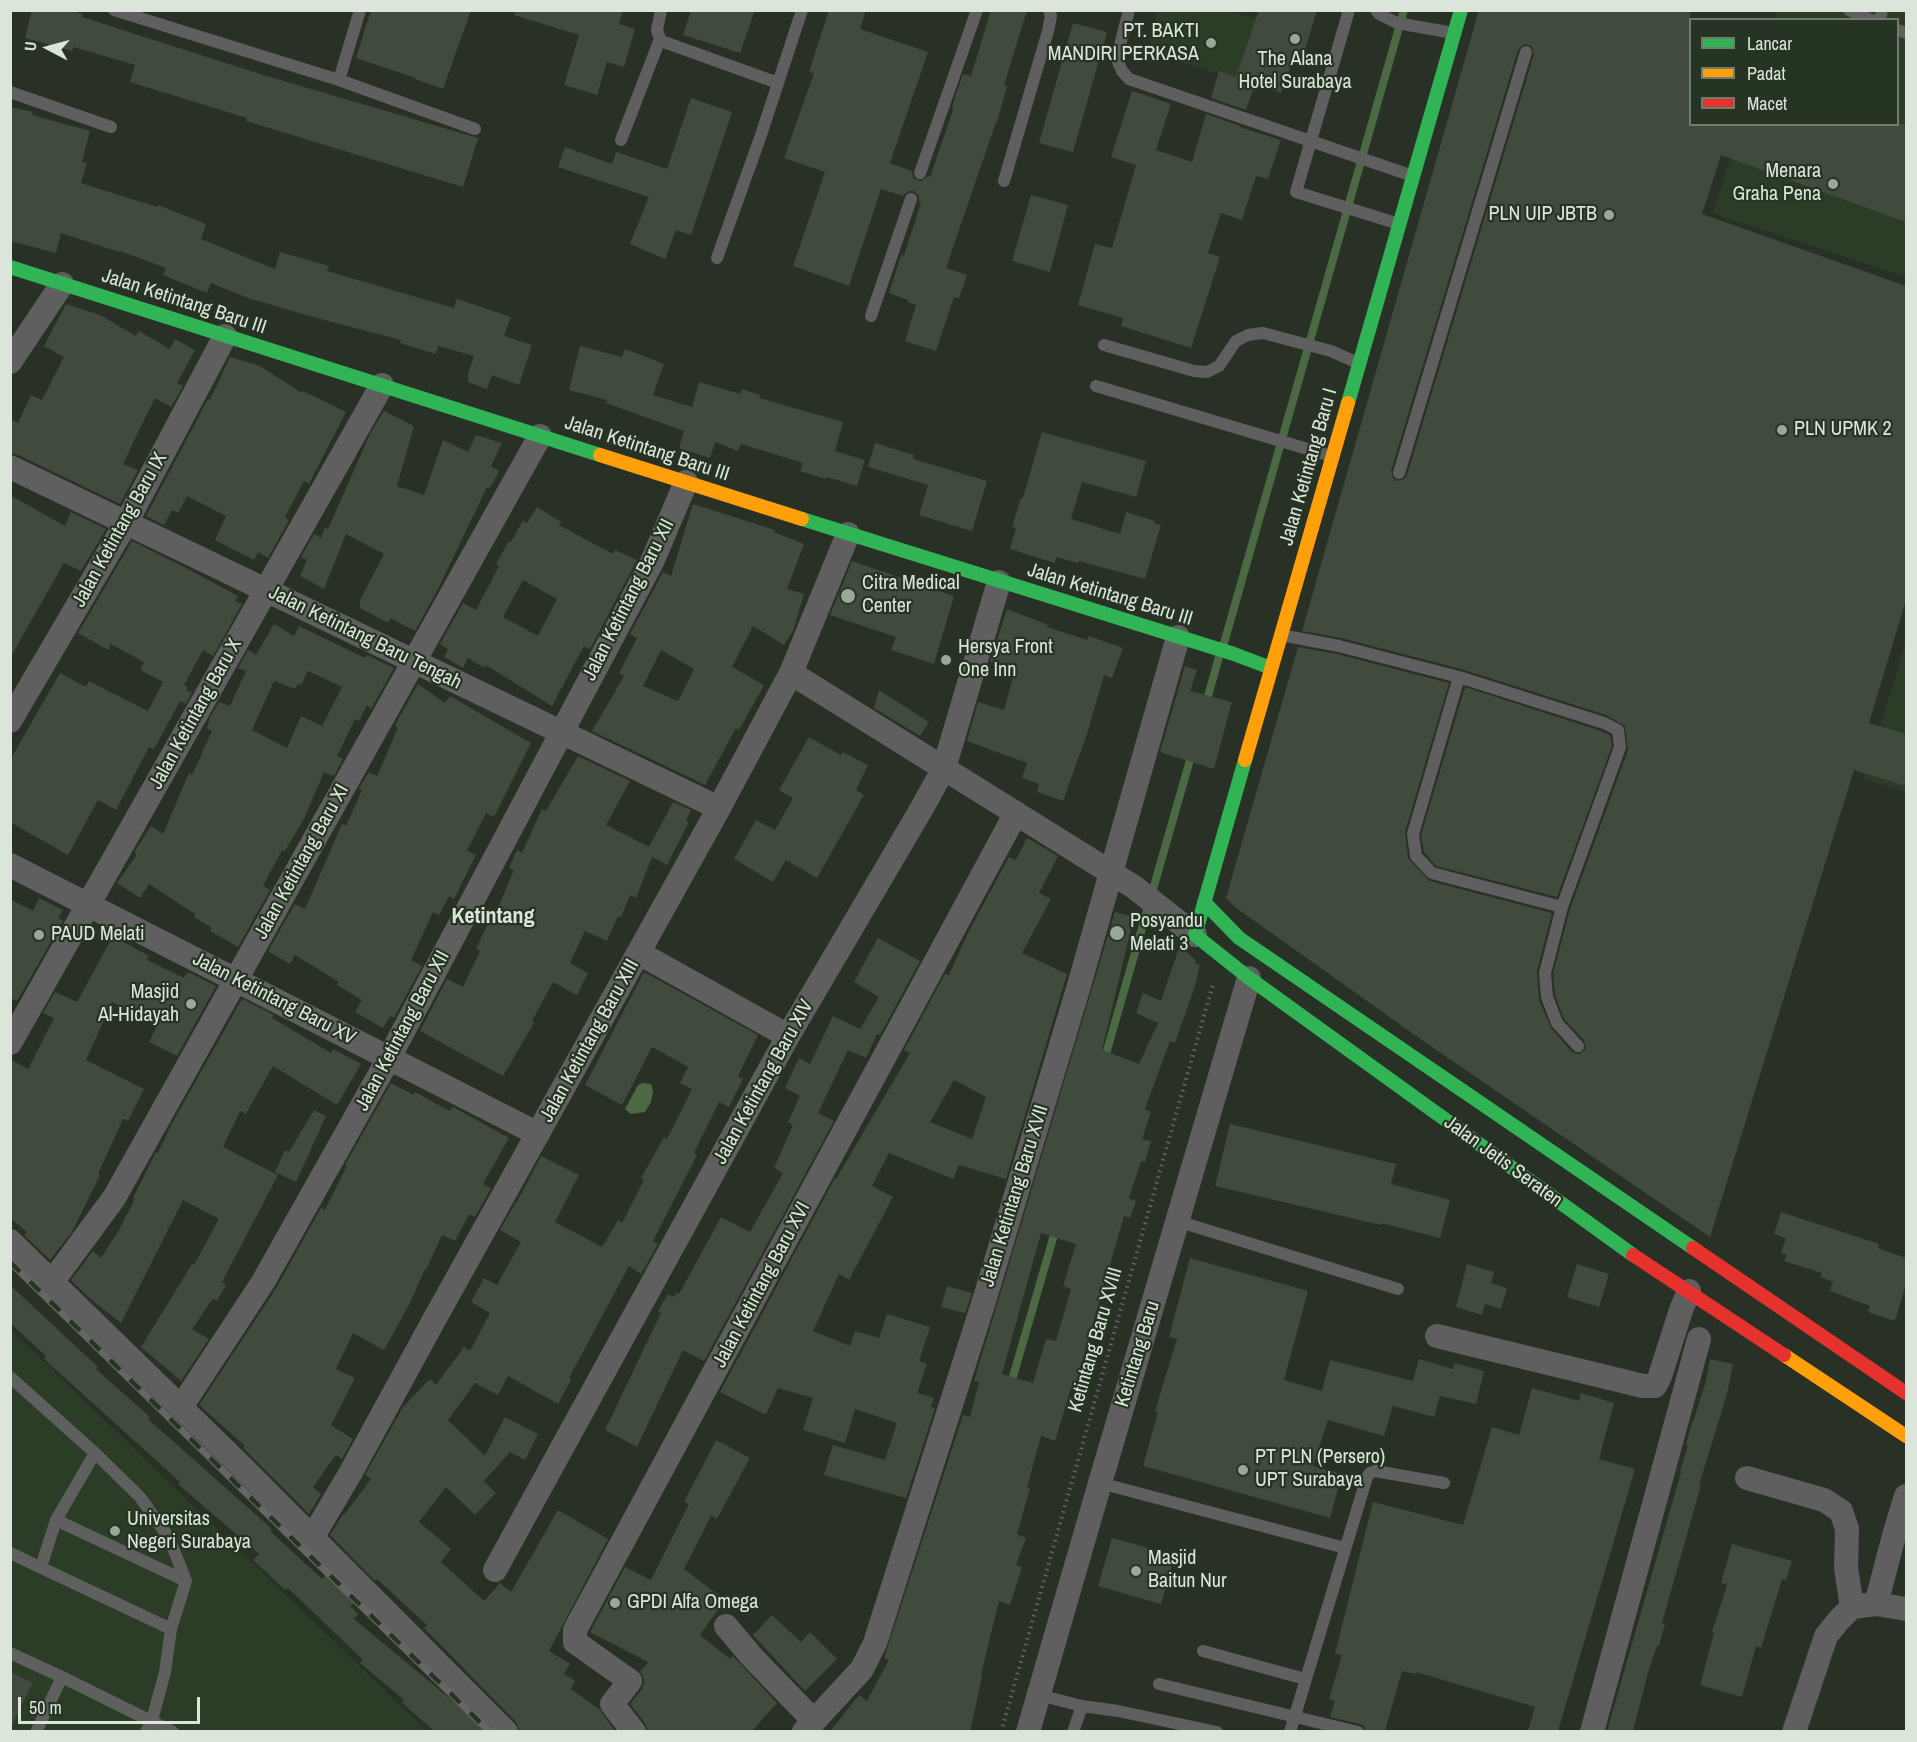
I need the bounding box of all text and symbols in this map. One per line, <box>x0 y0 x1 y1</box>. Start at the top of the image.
north arrow <box>18 18 78 78</box>
legend <box>1689 18 1899 126</box>
place label: PT. BAKTI MANDIRI PERKASA <box>1048 20 1199 67</box>
text: Lancar <box>1747 31 1792 56</box>
marker: The Alana Hotel Surabaya <box>1288 32 1302 46</box>
marker: PT. BAKTI MANDIRI PERKASA <box>1204 36 1218 50</box>
text: U <box>19 40 42 52</box>
place label: The Alana Hotel Surabaya <box>1238 48 1352 95</box>
text: Padat <box>1747 61 1786 86</box>
text: Macet <box>1747 91 1787 116</box>
place label: Menara Graha Pena <box>1733 160 1821 207</box>
marker: Menara Graha Pena <box>1826 177 1840 191</box>
place label: PLN UIP JBTB <box>1489 203 1597 227</box>
marker: PLN UIP JBTB <box>1602 208 1616 222</box>
street label: Jalan Ketintang Baru III <box>99 264 269 340</box>
street label: Jalan Ketintang Baru I <box>1275 386 1343 548</box>
street label: Jalan Ketintang Baru III <box>562 411 732 487</box>
place label: PLN UPMK 2 <box>1794 418 1892 442</box>
marker: PLN UPMK 2 <box>1775 423 1789 437</box>
street label: Jalan Ketintang Baru IX <box>68 448 172 612</box>
street label: Jalan Ketintang Baru XII <box>578 515 680 685</box>
street label: Jalan Ketintang Baru III <box>1025 558 1195 632</box>
place label: Citra Medical Center <box>862 572 960 619</box>
street label: Jalan Ketintang Baru Tengah <box>265 581 465 695</box>
marker: Citra Medical Center <box>839 587 857 605</box>
street label: Jalan Ketintang Baru X <box>145 634 247 794</box>
place label: Hersya Front One Inn <box>958 636 1053 683</box>
marker: Hersya Front One Inn <box>939 653 953 667</box>
street label: Jalan Ketintang Baru XI <box>250 780 354 944</box>
district label: Ketintang <box>451 904 535 930</box>
place label: Posyandu Melati 3 <box>1130 910 1203 957</box>
place label: PAUD Melati <box>51 923 145 947</box>
marker: Posyandu Melati 3 <box>1108 924 1126 942</box>
marker: PAUD Melati <box>32 928 46 942</box>
street label: Jalan Ketintang Baru XII <box>351 947 455 1115</box>
street label: Jalan Ketintang Baru XV <box>189 948 359 1050</box>
street label: Jalan Ketintang Baru XIII <box>535 955 645 1127</box>
place label: Masjid Al-Hidayah <box>98 981 179 1028</box>
street label: Jalan Ketintang Baru XIV <box>709 996 819 1168</box>
marker: Masjid Al-Hidayah <box>184 997 198 1011</box>
street label: Jalan Ketintang Baru XVII <box>976 1102 1054 1290</box>
street label: Jalan Jetis Seraten <box>1439 1111 1567 1213</box>
street label: Jalan Ketintang Baru XVI <box>708 1198 816 1372</box>
street label: Ketintang Baru XVIII <box>1064 1265 1128 1415</box>
street label: Ketintang Baru <box>1111 1298 1165 1410</box>
place label: PT PLN (Persero) UPT Surabaya <box>1255 1446 1385 1493</box>
marker: PT PLN (Persero) UPT Surabaya <box>1236 1463 1250 1477</box>
place label: Universitas Negeri Surabaya <box>127 1508 251 1555</box>
marker: Universitas Negeri Surabaya <box>108 1524 122 1538</box>
place label: Masjid Baitun Nur <box>1148 1547 1226 1594</box>
marker: Masjid Baitun Nur <box>1129 1564 1143 1578</box>
place label: GPDI Alfa Omega <box>627 1591 758 1615</box>
marker: GPDI Alfa Omega <box>608 1596 622 1610</box>
scale bar <box>21 1685 202 1723</box>
text: 50 m <box>29 1695 62 1720</box>

